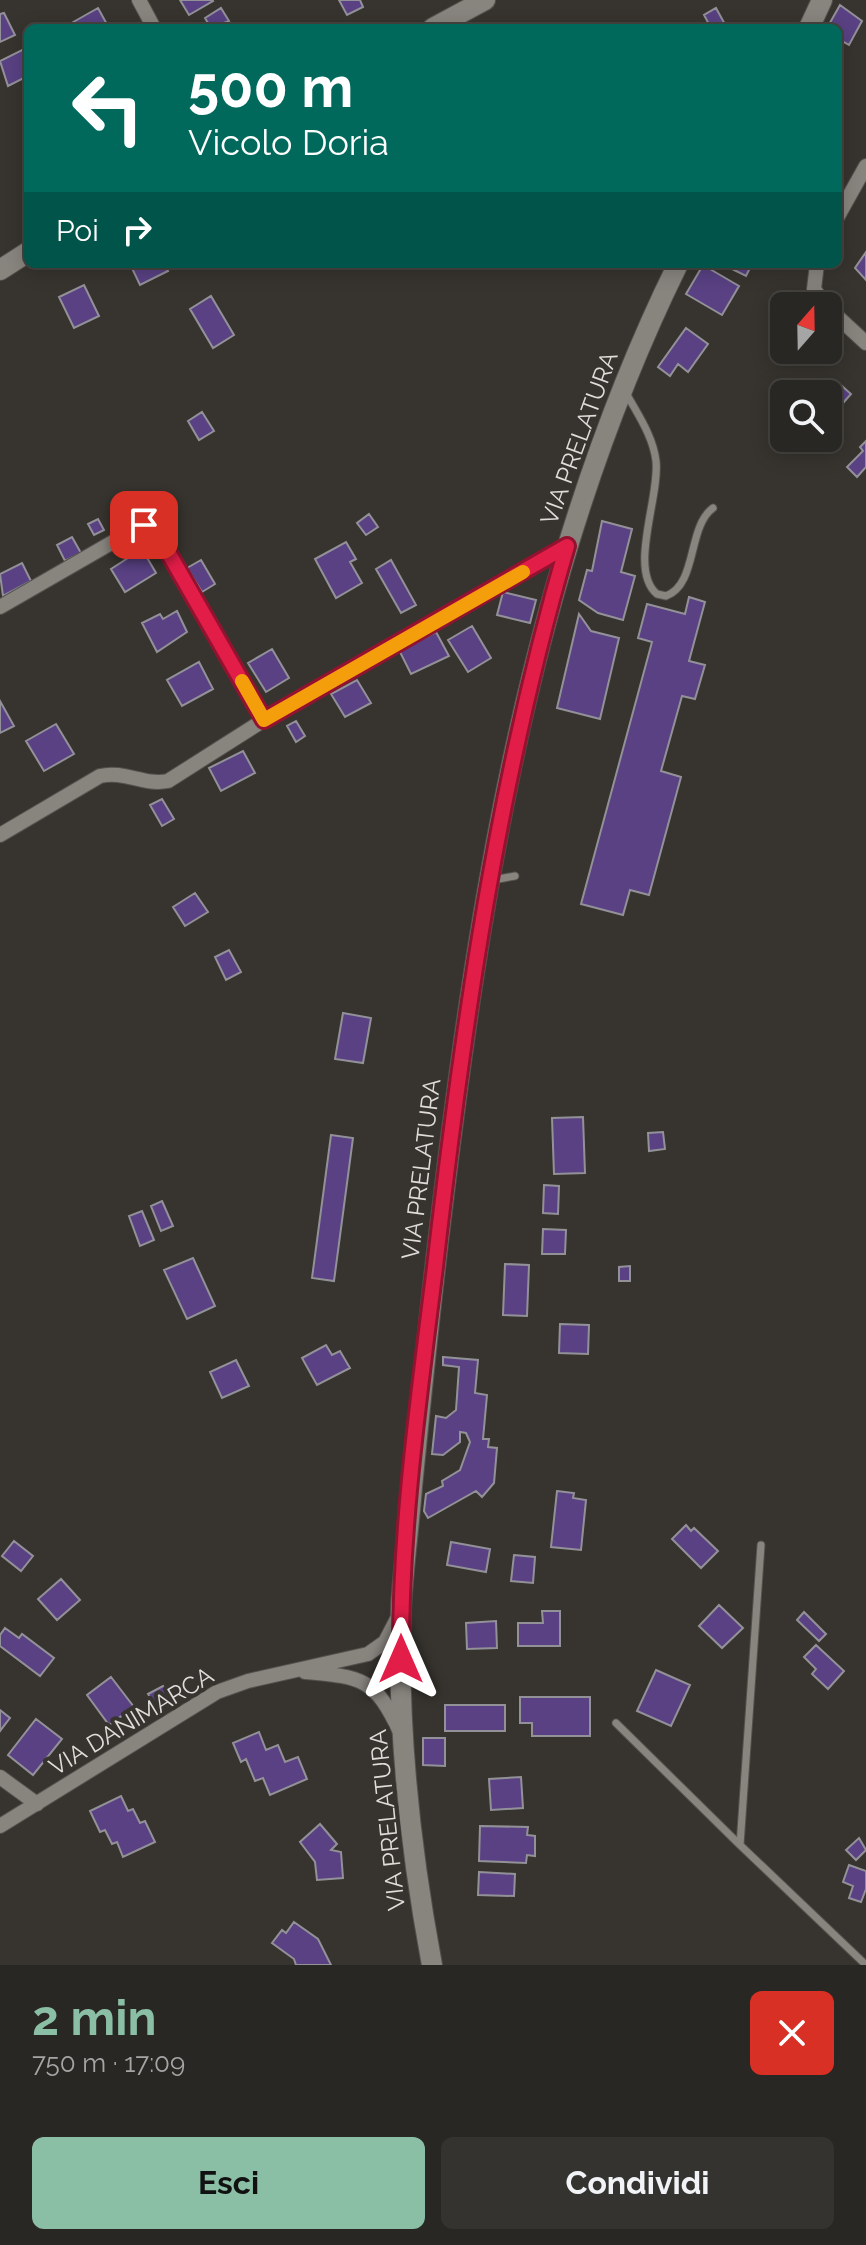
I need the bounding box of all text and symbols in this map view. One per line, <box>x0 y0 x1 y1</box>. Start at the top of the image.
text: 500 m <box>188 54 353 120</box>
icon: left <box>56 56 160 160</box>
text: Vicolo Doria <box>188 121 389 163</box>
icon: right <box>115 208 159 252</box>
text: Poi <box>56 213 99 248</box>
north arrow <box>770 292 842 364</box>
map controls <box>770 292 842 452</box>
street label: VIA PRELATURA <box>534 347 624 529</box>
button: search <box>770 380 842 452</box>
pin <box>110 491 178 559</box>
icon: arrive <box>122 503 166 547</box>
street label: VIA PRELATURA <box>396 1077 446 1261</box>
position arrow <box>359 1617 443 1701</box>
street label: VIA DANIMARCA <box>44 1661 218 1781</box>
street label: VIA PRELATURA <box>363 1728 411 1912</box>
text: 2 min <box>32 1990 157 2046</box>
button: close <box>750 1991 834 2075</box>
text: 750 m · 17:09 <box>32 2048 185 2078</box>
button: Esci <box>32 2137 425 2229</box>
button: Condividi <box>441 2137 834 2229</box>

